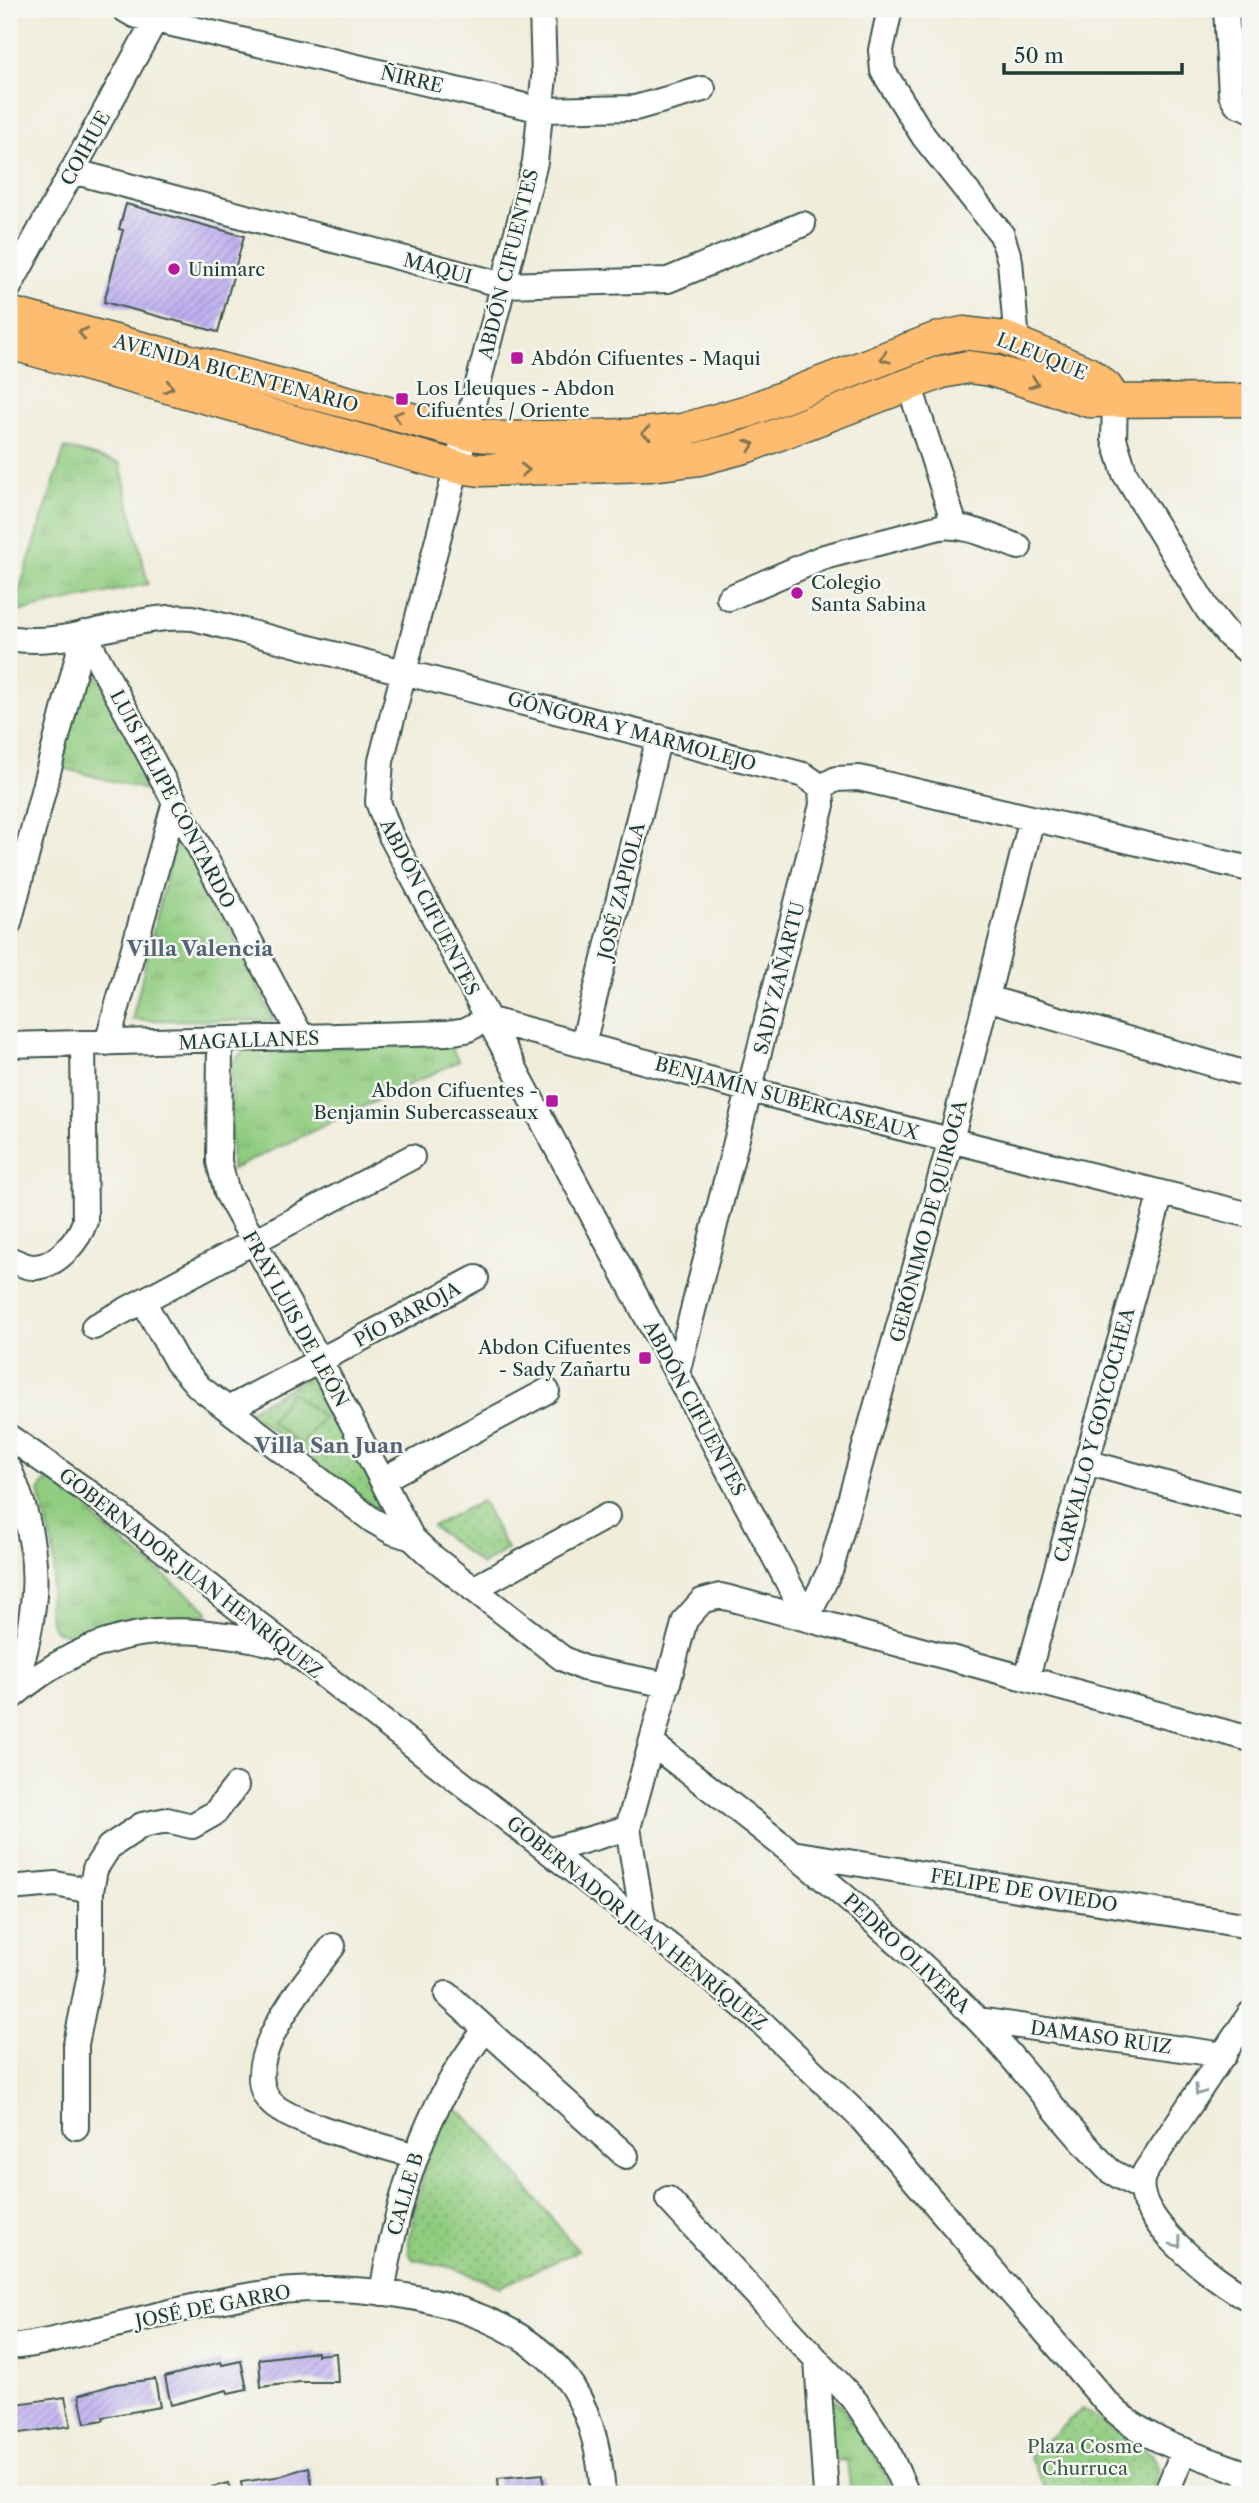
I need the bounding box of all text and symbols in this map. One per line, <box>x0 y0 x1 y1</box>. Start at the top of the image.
scale bar <box>1004 32 1182 76</box>
text: 50 m <box>1014 43 1064 68</box>
street label: ÑIRRE <box>378 60 446 98</box>
street label: COIHUE <box>56 107 115 189</box>
street label: ABDÓN CIFUENTES <box>473 167 543 363</box>
street label: MAQUI <box>401 248 475 289</box>
place label: Unimarc <box>188 258 265 281</box>
marker: Unimarc <box>166 261 182 277</box>
one-way arrow <box>77 326 89 341</box>
street label: LLEUQUE <box>993 328 1091 385</box>
street label: AVENIDA BICENTENARIO <box>110 329 361 417</box>
place label: Abdón Cifuentes - Maqui <box>530 347 761 370</box>
one-way arrow <box>880 349 892 363</box>
marker: Abdón Cifuentes - Maqui <box>509 350 525 366</box>
one-way arrow <box>1028 375 1040 389</box>
place label: Los Lleuques - Abdon Cifuentes / Oriente <box>416 377 615 422</box>
one-way arrow <box>163 379 175 394</box>
marker: Los Lleuques - Abdon Cifuentes / Oriente <box>394 391 410 407</box>
one-way arrow <box>392 409 404 424</box>
one-way arrow <box>640 425 651 440</box>
one-way arrow <box>743 439 755 453</box>
one-way arrow <box>519 462 530 477</box>
place label: Colegio Santa Sabina <box>811 571 926 616</box>
marker: Colegio Santa Sabina <box>789 585 805 601</box>
street label: LUIS FELIPE CONTARDO <box>105 686 240 912</box>
street label: GÓNGORA Y MARMOLEJO <box>505 687 759 776</box>
street label: ABDÓN CIFUENTES <box>375 814 484 999</box>
street label: JOSÉ ZAPIOLA <box>593 819 650 965</box>
street label: SADY ZAÑARTU <box>748 899 810 1057</box>
district label: Villa Valencia <box>126 936 274 961</box>
street label: MAGALLANES <box>178 1027 320 1054</box>
street label: BENJAMÍN SUBERCASEAUX <box>652 1052 922 1145</box>
place label: Abdon Cifuentes - Benjamin Subercasseaux <box>313 1079 539 1124</box>
marker: Abdon Cifuentes - Benjamin Subercasseaux <box>544 1093 560 1109</box>
street label: GERÓNIMO DE QUIROGA <box>885 1097 972 1345</box>
street label: FRAY LUIS DE LEÓN <box>238 1227 353 1411</box>
street label: PÍO BAROJA <box>350 1276 465 1352</box>
street label: CARVALLO Y GOYCOCHEA <box>1049 1304 1140 1565</box>
street label: ABDÓN CIFUENTES <box>638 1316 751 1500</box>
place label: Abdon Cifuentes - Sady Zañartu <box>477 1336 631 1381</box>
marker: Abdon Cifuentes - Sady Zañartu <box>637 1350 653 1366</box>
district label: Villa San Juan <box>253 1433 404 1458</box>
street label: GOBERNADOR JUAN HENRÍQUEZ <box>54 1463 327 1683</box>
street label: GOBERNADOR JUAN HENRÍQUEZ <box>502 1811 771 2036</box>
street label: FELIPE DE OVIEDO <box>929 1864 1119 1917</box>
street label: PEDRO OLIVERA <box>838 1889 976 2019</box>
street label: DAMASO RUIZ <box>1029 2016 1173 2059</box>
one-way arrow <box>1194 2084 1207 2097</box>
street label: CALLE B <box>383 2150 428 2238</box>
one-way arrow <box>1168 2236 1181 2248</box>
street label: JOSÉ DE GARRO <box>130 2280 293 2333</box>
park label: Plaza Cosme Churruca <box>1027 2435 1143 2480</box>

